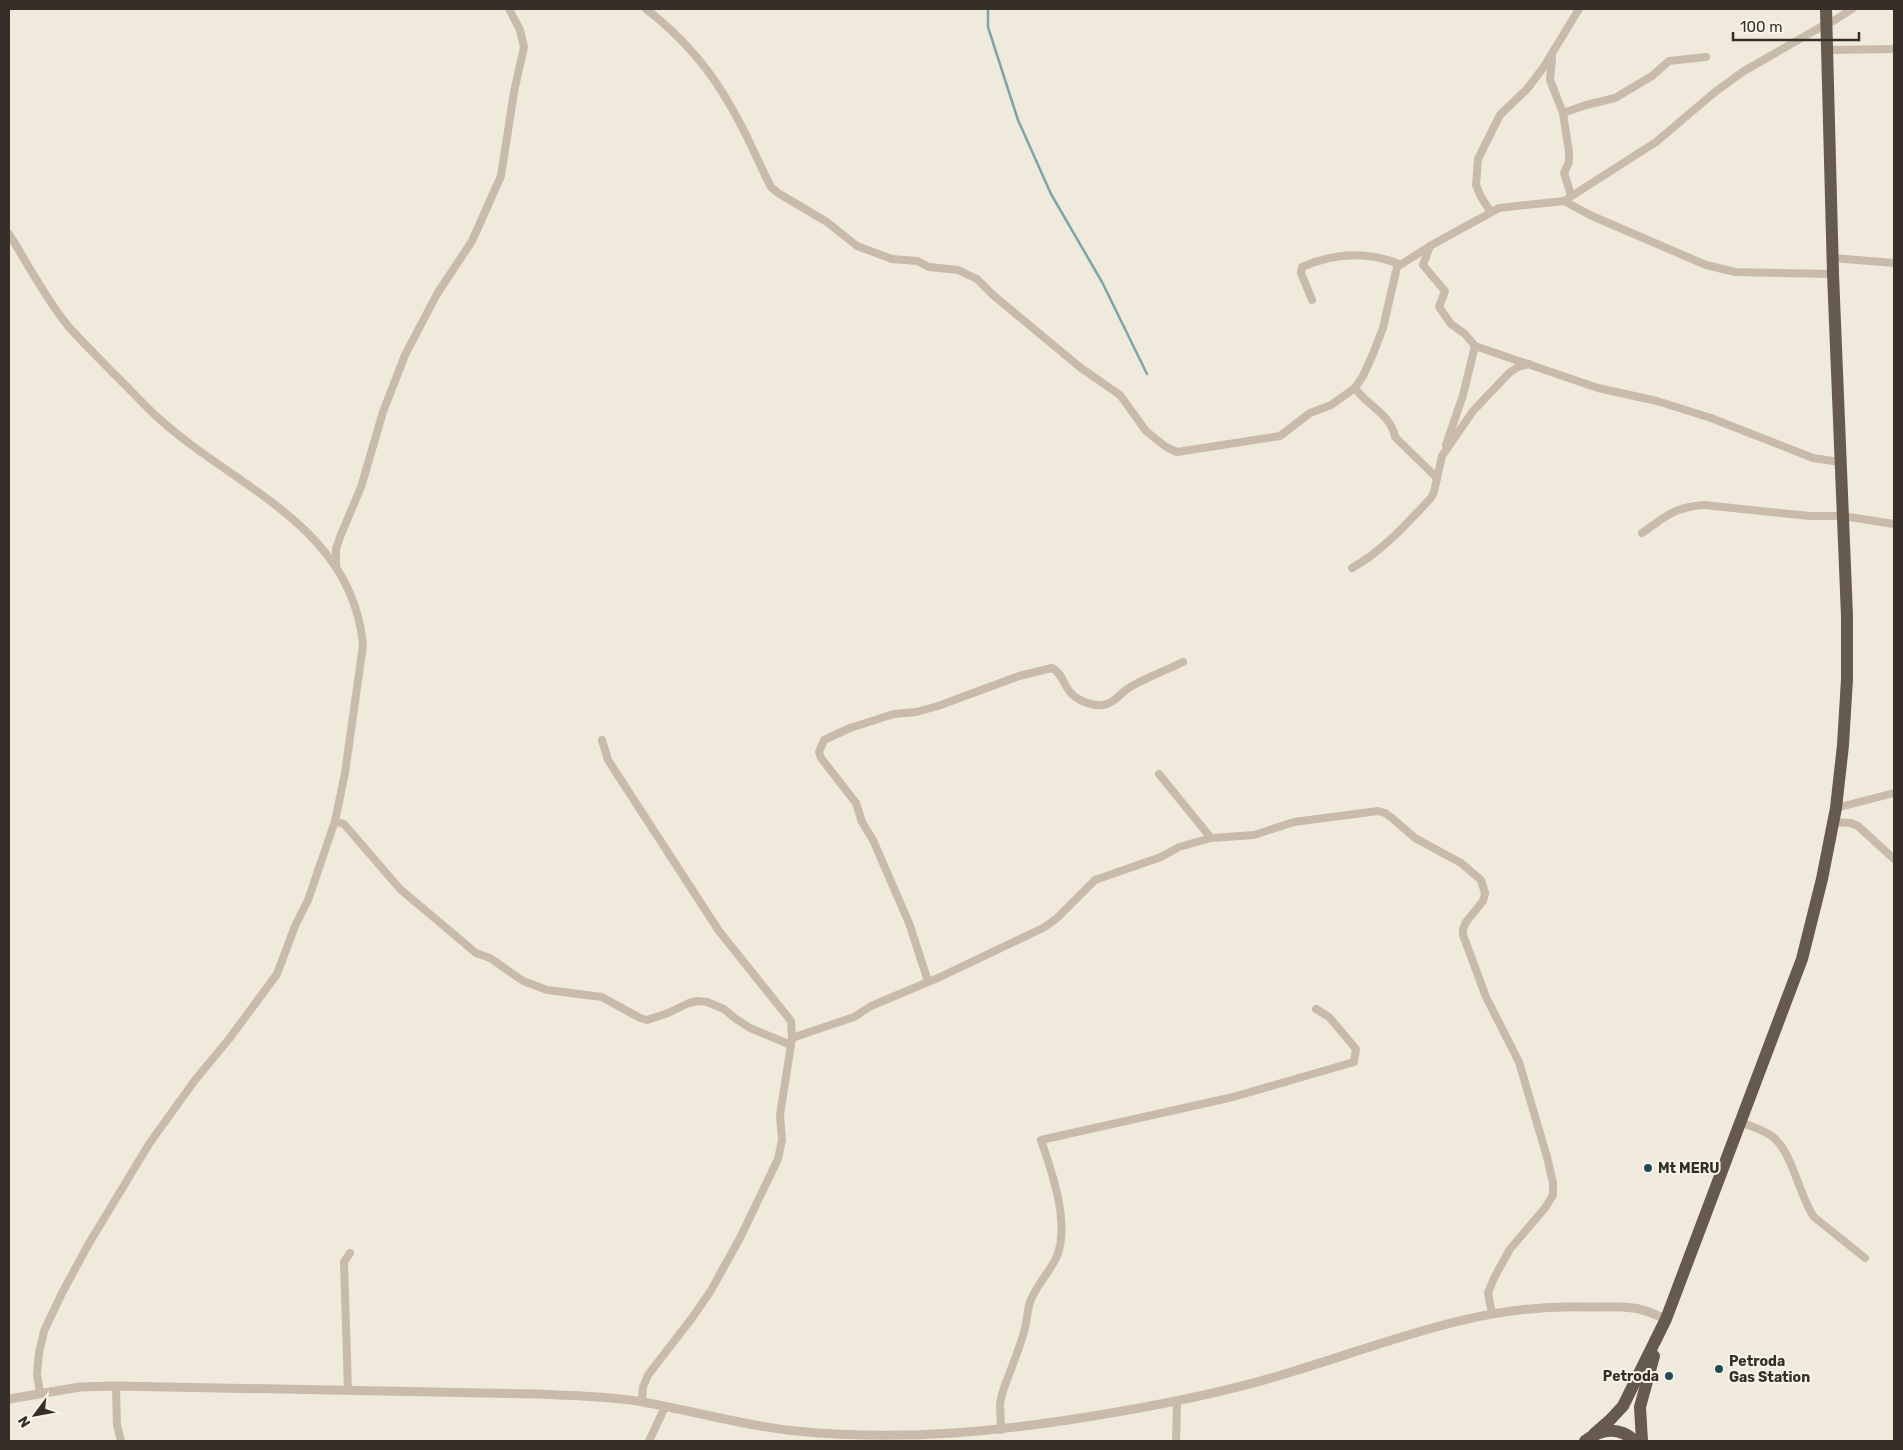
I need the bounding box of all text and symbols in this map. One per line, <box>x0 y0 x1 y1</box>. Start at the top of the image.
scale bar <box>1733 10 1859 42</box>
text: 100 m <box>1740 18 1782 36</box>
place label: Mt MERU <box>1658 1160 1719 1177</box>
marker: Mt MERU <box>1642 1162 1654 1174</box>
place label: Petroda Gas Station <box>1729 1353 1810 1386</box>
marker: Petroda Gas Station <box>1713 1363 1725 1375</box>
place label: Petroda <box>1603 1368 1659 1385</box>
marker: Petroda <box>1663 1370 1675 1382</box>
north arrow <box>10 1390 60 1440</box>
text: N <box>15 1413 34 1430</box>

